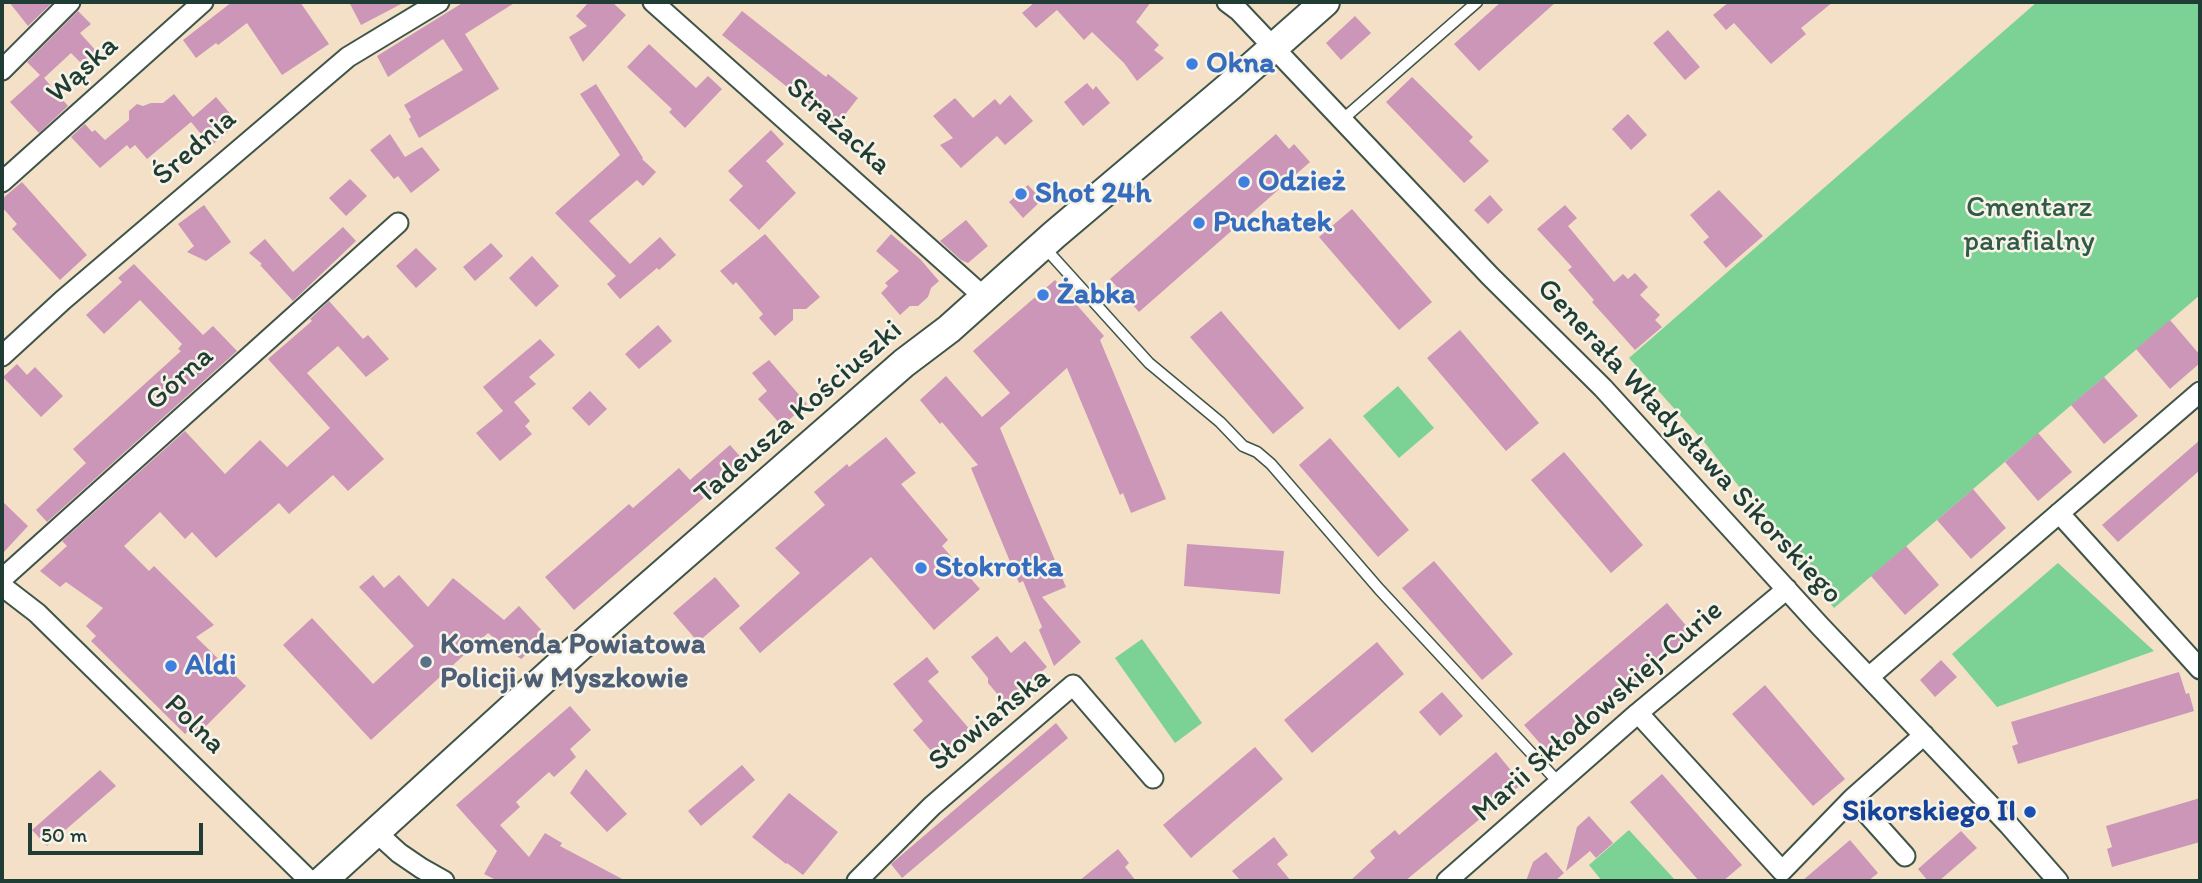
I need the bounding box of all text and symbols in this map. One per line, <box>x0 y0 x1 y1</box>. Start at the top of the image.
street label: Wąska <box>40 28 126 112</box>
place label: Okna <box>1206 46 1275 82</box>
marker: Okna <box>1184 56 1200 72</box>
street label: Strażacka <box>778 70 898 184</box>
street label: Średnia <box>146 102 244 194</box>
place label: Odzież <box>1258 164 1346 200</box>
marker: Odzież <box>1236 174 1252 190</box>
place label: Shot 24h <box>1035 176 1151 212</box>
marker: Shot 24h <box>1013 186 1029 202</box>
park label: Cmentarz parafialny <box>1963 190 2095 260</box>
place label: Puchatek <box>1213 205 1332 241</box>
marker: Puchatek <box>1191 215 1207 231</box>
street label: Generała Władysława Sikorskiego <box>1528 272 1850 612</box>
place label: Żabka <box>1057 277 1135 313</box>
marker: Żabka <box>1035 287 1051 303</box>
street label: Tadeusza Kościuszki <box>688 313 910 513</box>
street label: Górna <box>138 339 222 419</box>
place label: Stokrotka <box>935 550 1063 586</box>
marker: Stokrotka <box>913 560 929 576</box>
street label: Marii Skłodowskiej-Curie <box>1465 593 1731 831</box>
place label: Komenda Powiatowa Policji w Myszkowie <box>440 627 705 698</box>
place label: Aldi <box>185 648 236 684</box>
marker: Komenda Powiatowa Policji w Myszkowie <box>418 654 434 670</box>
marker: Aldi <box>163 658 179 674</box>
street label: Słowiańska <box>922 660 1058 780</box>
street label: Polna <box>156 687 232 763</box>
place label: Sikorskiego II <box>1842 794 2016 830</box>
marker: Sikorskiego II <box>2022 804 2038 820</box>
scale bar <box>32 810 206 854</box>
text: 50 m <box>41 822 87 847</box>

